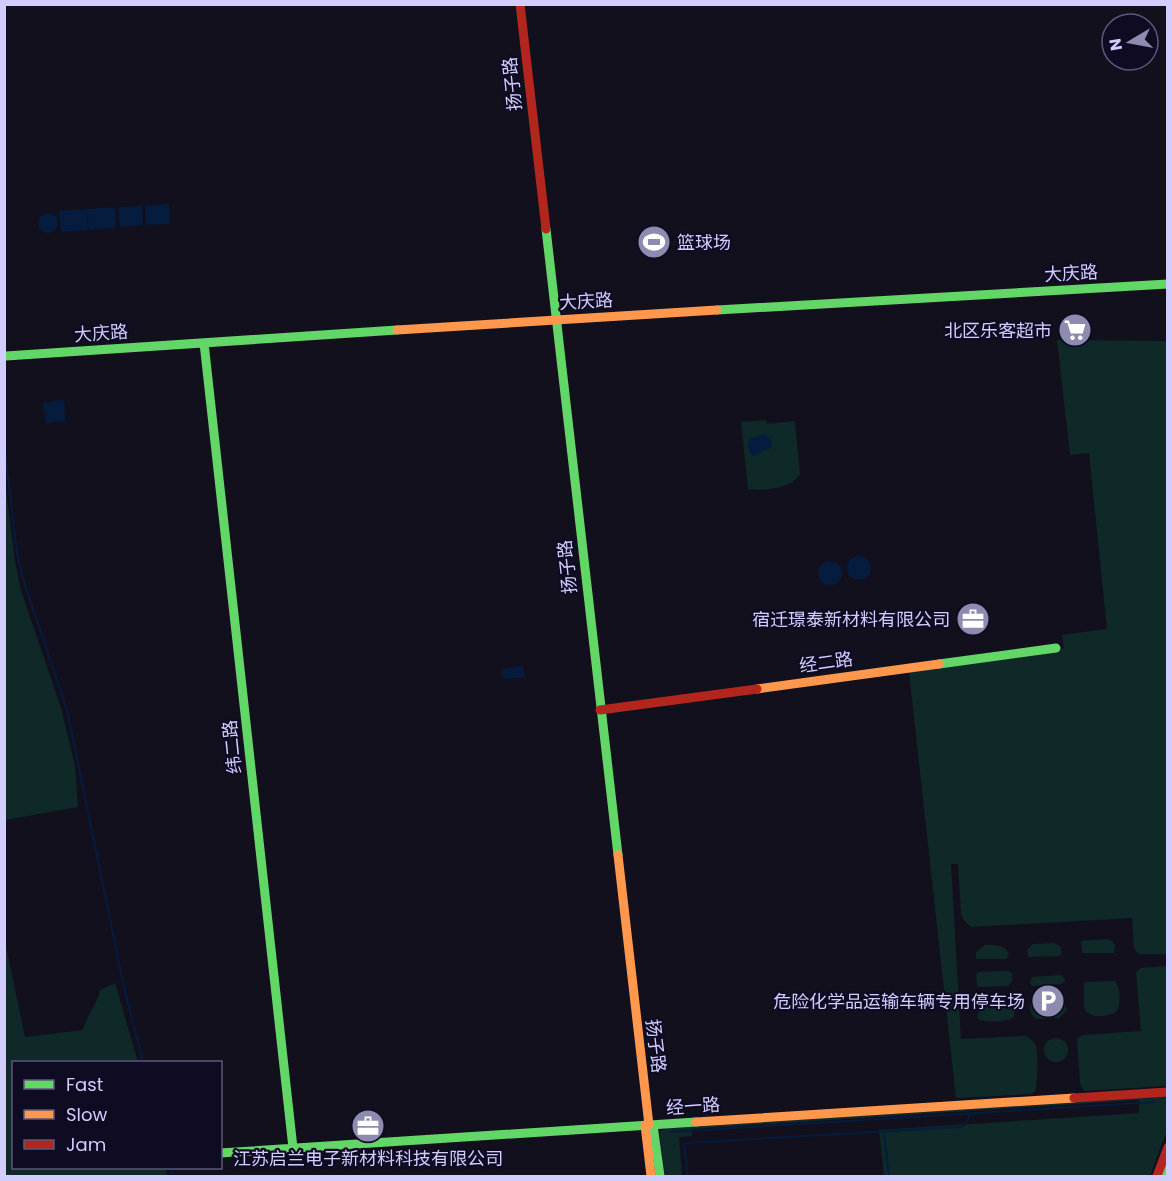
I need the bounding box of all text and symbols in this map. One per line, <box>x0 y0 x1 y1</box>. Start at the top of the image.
north arrow <box>1100 12 1160 72</box>
text: N <box>1103 37 1128 52</box>
street label: 扬子路 <box>497 56 527 112</box>
sports icon: 篮球场 <box>636 224 672 260</box>
place label: 篮球场 <box>677 230 731 255</box>
street label: 大庆路 <box>1043 259 1099 287</box>
street label: 大庆路 <box>558 287 614 315</box>
supermarket icon: 北区乐客超市 <box>1057 312 1093 348</box>
place label: 北区乐客超市 <box>944 318 1052 343</box>
street label: 大庆路 <box>73 319 129 347</box>
street label: 扬子路 <box>552 539 582 595</box>
office icon: 宿迁璟泰新材料有限公司 <box>955 601 991 637</box>
place label: 宿迁璟泰新材料有限公司 <box>752 607 950 632</box>
street label: 经二路 <box>798 646 854 678</box>
street label: 纬二路 <box>217 719 247 775</box>
parking icon: 危险化学品运输车辆专用停车场 <box>1030 983 1066 1019</box>
place label: 危险化学品运输车辆专用停车场 <box>773 989 1025 1014</box>
street label: 扬子路 <box>640 1018 672 1074</box>
legend <box>12 1061 222 1169</box>
text: Fast <box>66 1072 103 1097</box>
street label: 经一路 <box>665 1092 721 1120</box>
text: Slow <box>66 1102 108 1127</box>
office icon: 江苏启兰电子新材料科技有限公司 <box>350 1108 386 1144</box>
text: Jam <box>66 1132 106 1157</box>
place label: 江苏启兰电子新材料科技有限公司 <box>233 1146 503 1171</box>

